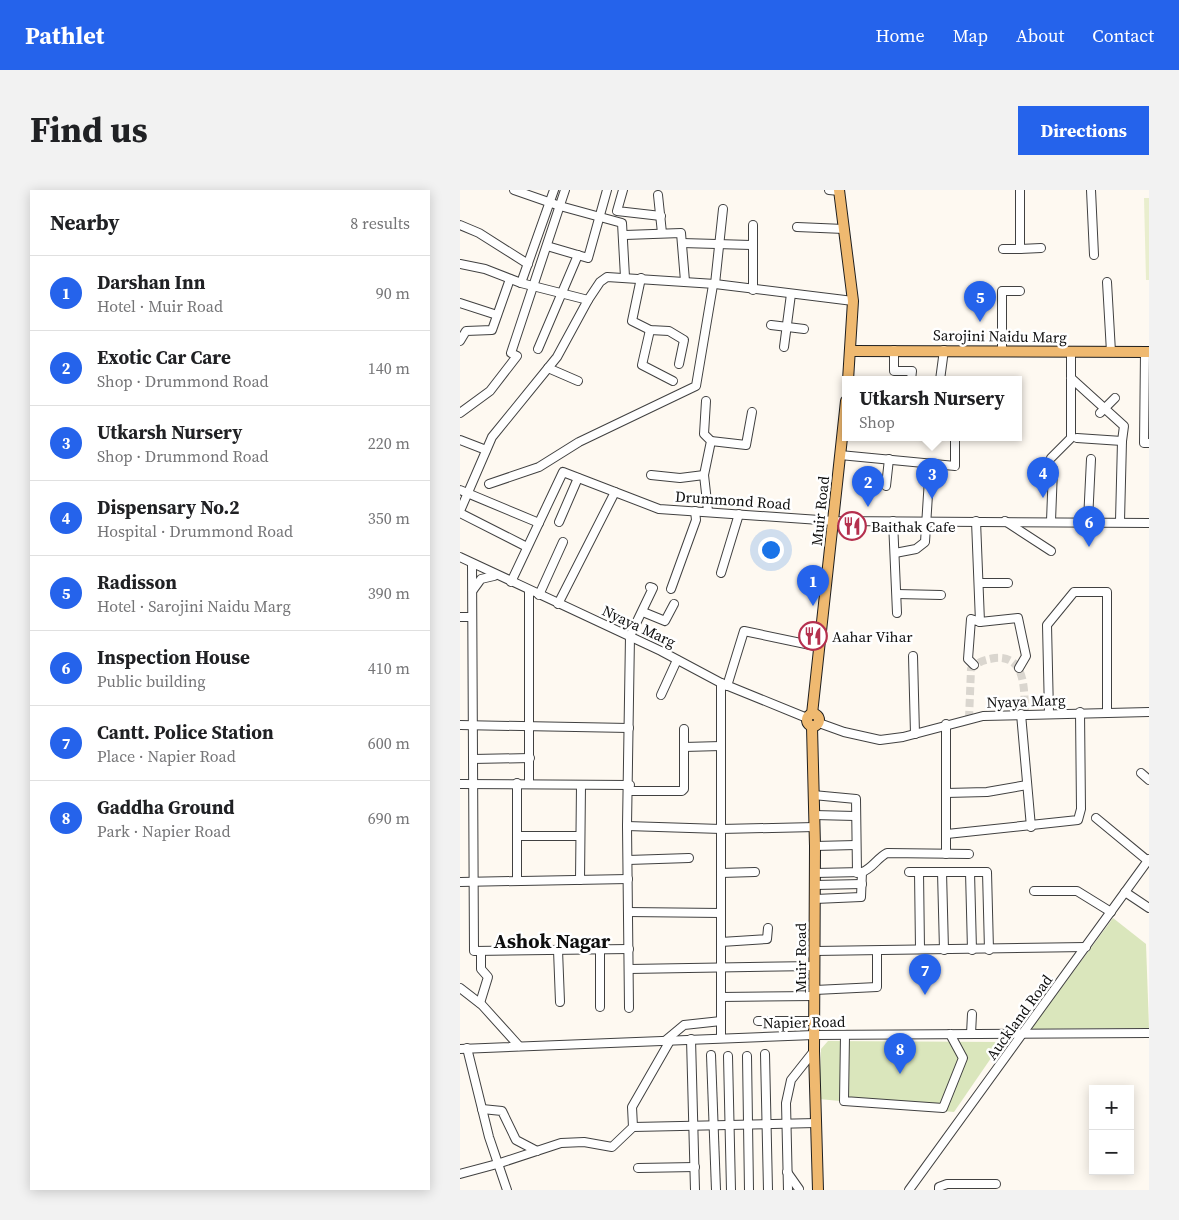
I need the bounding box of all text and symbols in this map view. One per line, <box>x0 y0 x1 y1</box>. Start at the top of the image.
text: Pathlet <box>25 19 104 52</box>
text: Home <box>876 23 925 48</box>
text: Map <box>953 23 988 48</box>
text: About <box>1016 23 1064 48</box>
text: Contact <box>1092 23 1154 48</box>
text: Find us <box>30 106 148 154</box>
button: Directions <box>1018 106 1149 155</box>
text: Nearby <box>50 208 120 237</box>
text: 8 results <box>350 212 410 234</box>
text: Darshan Inn <box>97 269 205 295</box>
pin: 5 <box>964 281 996 322</box>
text: 1 <box>62 282 70 304</box>
text: 90 m <box>376 282 410 304</box>
text: Hotel · Muir Road <box>97 295 223 317</box>
street label: Sarojini Naidu Marg <box>933 324 1067 348</box>
text: Exotic Car Care <box>97 344 231 370</box>
text: 2 <box>62 357 70 379</box>
text: 140 m <box>368 357 410 379</box>
text: Shop · Drummond Road <box>97 370 269 392</box>
popup <box>842 376 1022 441</box>
text: Utkarsh Nursery <box>859 385 1005 411</box>
text: Shop <box>859 411 895 433</box>
text: Utkarsh Nursery <box>97 419 242 445</box>
text: 3 <box>62 432 70 454</box>
text: 220 m <box>368 432 410 454</box>
text: Shop · Drummond Road <box>97 445 269 467</box>
pin: 4 <box>1027 457 1059 498</box>
pin: 3 <box>916 458 948 499</box>
pin: 2 <box>852 466 884 507</box>
street label: Muir Road <box>806 474 834 547</box>
street label: Drummond Road <box>674 485 792 515</box>
text: Dispensary No.2 <box>97 494 240 520</box>
pin: 6 <box>1073 506 1105 547</box>
text: 4 <box>62 507 70 529</box>
text: 350 m <box>368 507 410 529</box>
restaurant icon: Baithak Cafe <box>837 511 867 541</box>
place label: Baithak Cafe <box>871 516 956 537</box>
text: Hospital · Drummond Road <box>97 520 293 542</box>
your location <box>758 537 784 563</box>
pin: 1 <box>797 565 829 606</box>
text: Radisson <box>97 569 177 595</box>
text: 5 <box>62 582 70 604</box>
text: 390 m <box>368 582 410 604</box>
text: Hotel · Sarojini Naidu Marg <box>97 595 291 617</box>
street label: Nyaya Marg <box>599 600 679 652</box>
restaurant icon: Aahar Vihar <box>798 621 828 651</box>
place label: Aahar Vihar <box>832 626 913 647</box>
text: Inspection House <box>97 644 250 670</box>
text: 6 <box>62 657 70 679</box>
text: 410 m <box>368 657 410 679</box>
text: Public building <box>97 670 206 692</box>
street label: Nyaya Marg <box>986 689 1066 713</box>
text: Cantt. Police Station <box>97 719 274 745</box>
text: 7 <box>62 732 70 754</box>
text: 600 m <box>368 732 410 754</box>
text: Place · Napier Road <box>97 745 236 767</box>
text: Gaddha Ground <box>97 794 235 820</box>
text: 8 <box>62 807 70 829</box>
text: 690 m <box>368 807 410 829</box>
text: Park · Napier Road <box>97 820 231 842</box>
street label: Muir Road <box>790 922 811 993</box>
district label: Ashok Nagar <box>494 927 611 955</box>
pin: 7 <box>909 954 941 995</box>
street label: Auckland Road <box>981 970 1057 1064</box>
street label: Napier Road <box>762 1011 846 1033</box>
pin: 8 <box>884 1033 916 1074</box>
map controls <box>1089 1085 1134 1175</box>
button: + <box>1089 1085 1134 1130</box>
button: − <box>1089 1130 1134 1175</box>

